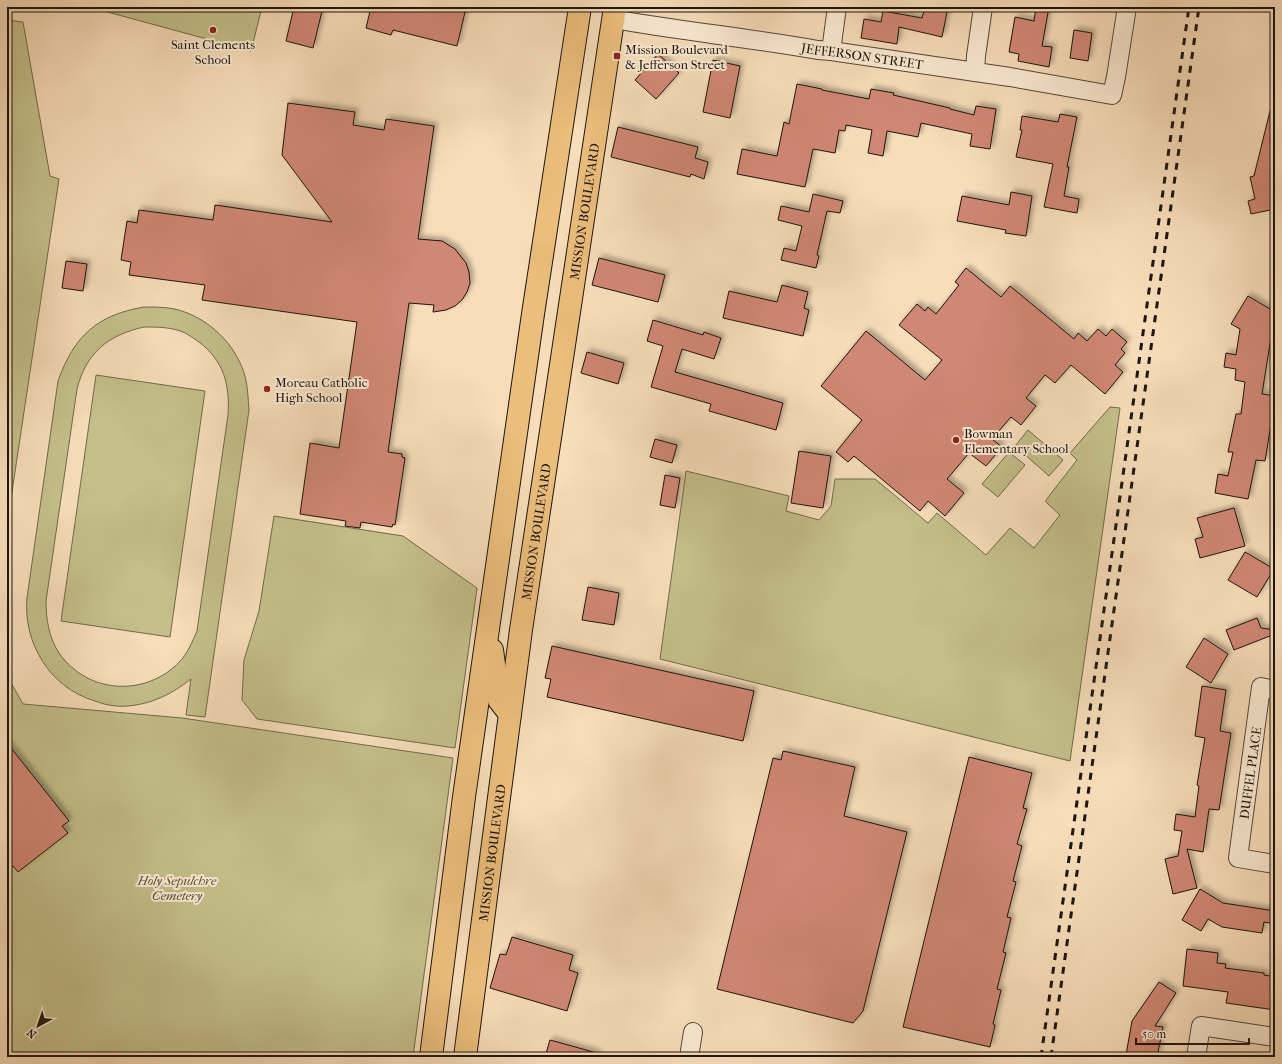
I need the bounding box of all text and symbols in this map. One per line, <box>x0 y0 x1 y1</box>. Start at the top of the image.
marker: Saint Clements School <box>208 25 218 35</box>
place label: Saint Clements School <box>171 37 255 67</box>
street label: JEFFERSON STREET <box>799 40 925 72</box>
place label: Mission Boulevard & Jefferson Street <box>625 42 729 72</box>
marker: Mission Boulevard & Jefferson Street <box>612 51 622 61</box>
street label: MISSION BOULEVARD <box>567 142 602 281</box>
place label: Moreau Catholic High School <box>275 375 368 405</box>
marker: Moreau Catholic High School <box>262 384 272 394</box>
place label: Bowman Elementary School <box>964 426 1069 456</box>
marker: Bowman Elementary School <box>951 435 961 445</box>
street label: MISSION BOULEVARD <box>519 462 554 601</box>
street label: DUFFEL PLACE <box>1237 726 1264 820</box>
street label: MISSION BOULEVARD <box>476 783 509 922</box>
park label: Holy Sepulchre Cemetery <box>137 873 217 903</box>
north arrow <box>18 1006 58 1046</box>
scale bar <box>1136 1020 1249 1046</box>
text: N <box>24 1025 39 1041</box>
text: 50 m <box>1142 1027 1166 1041</box>

